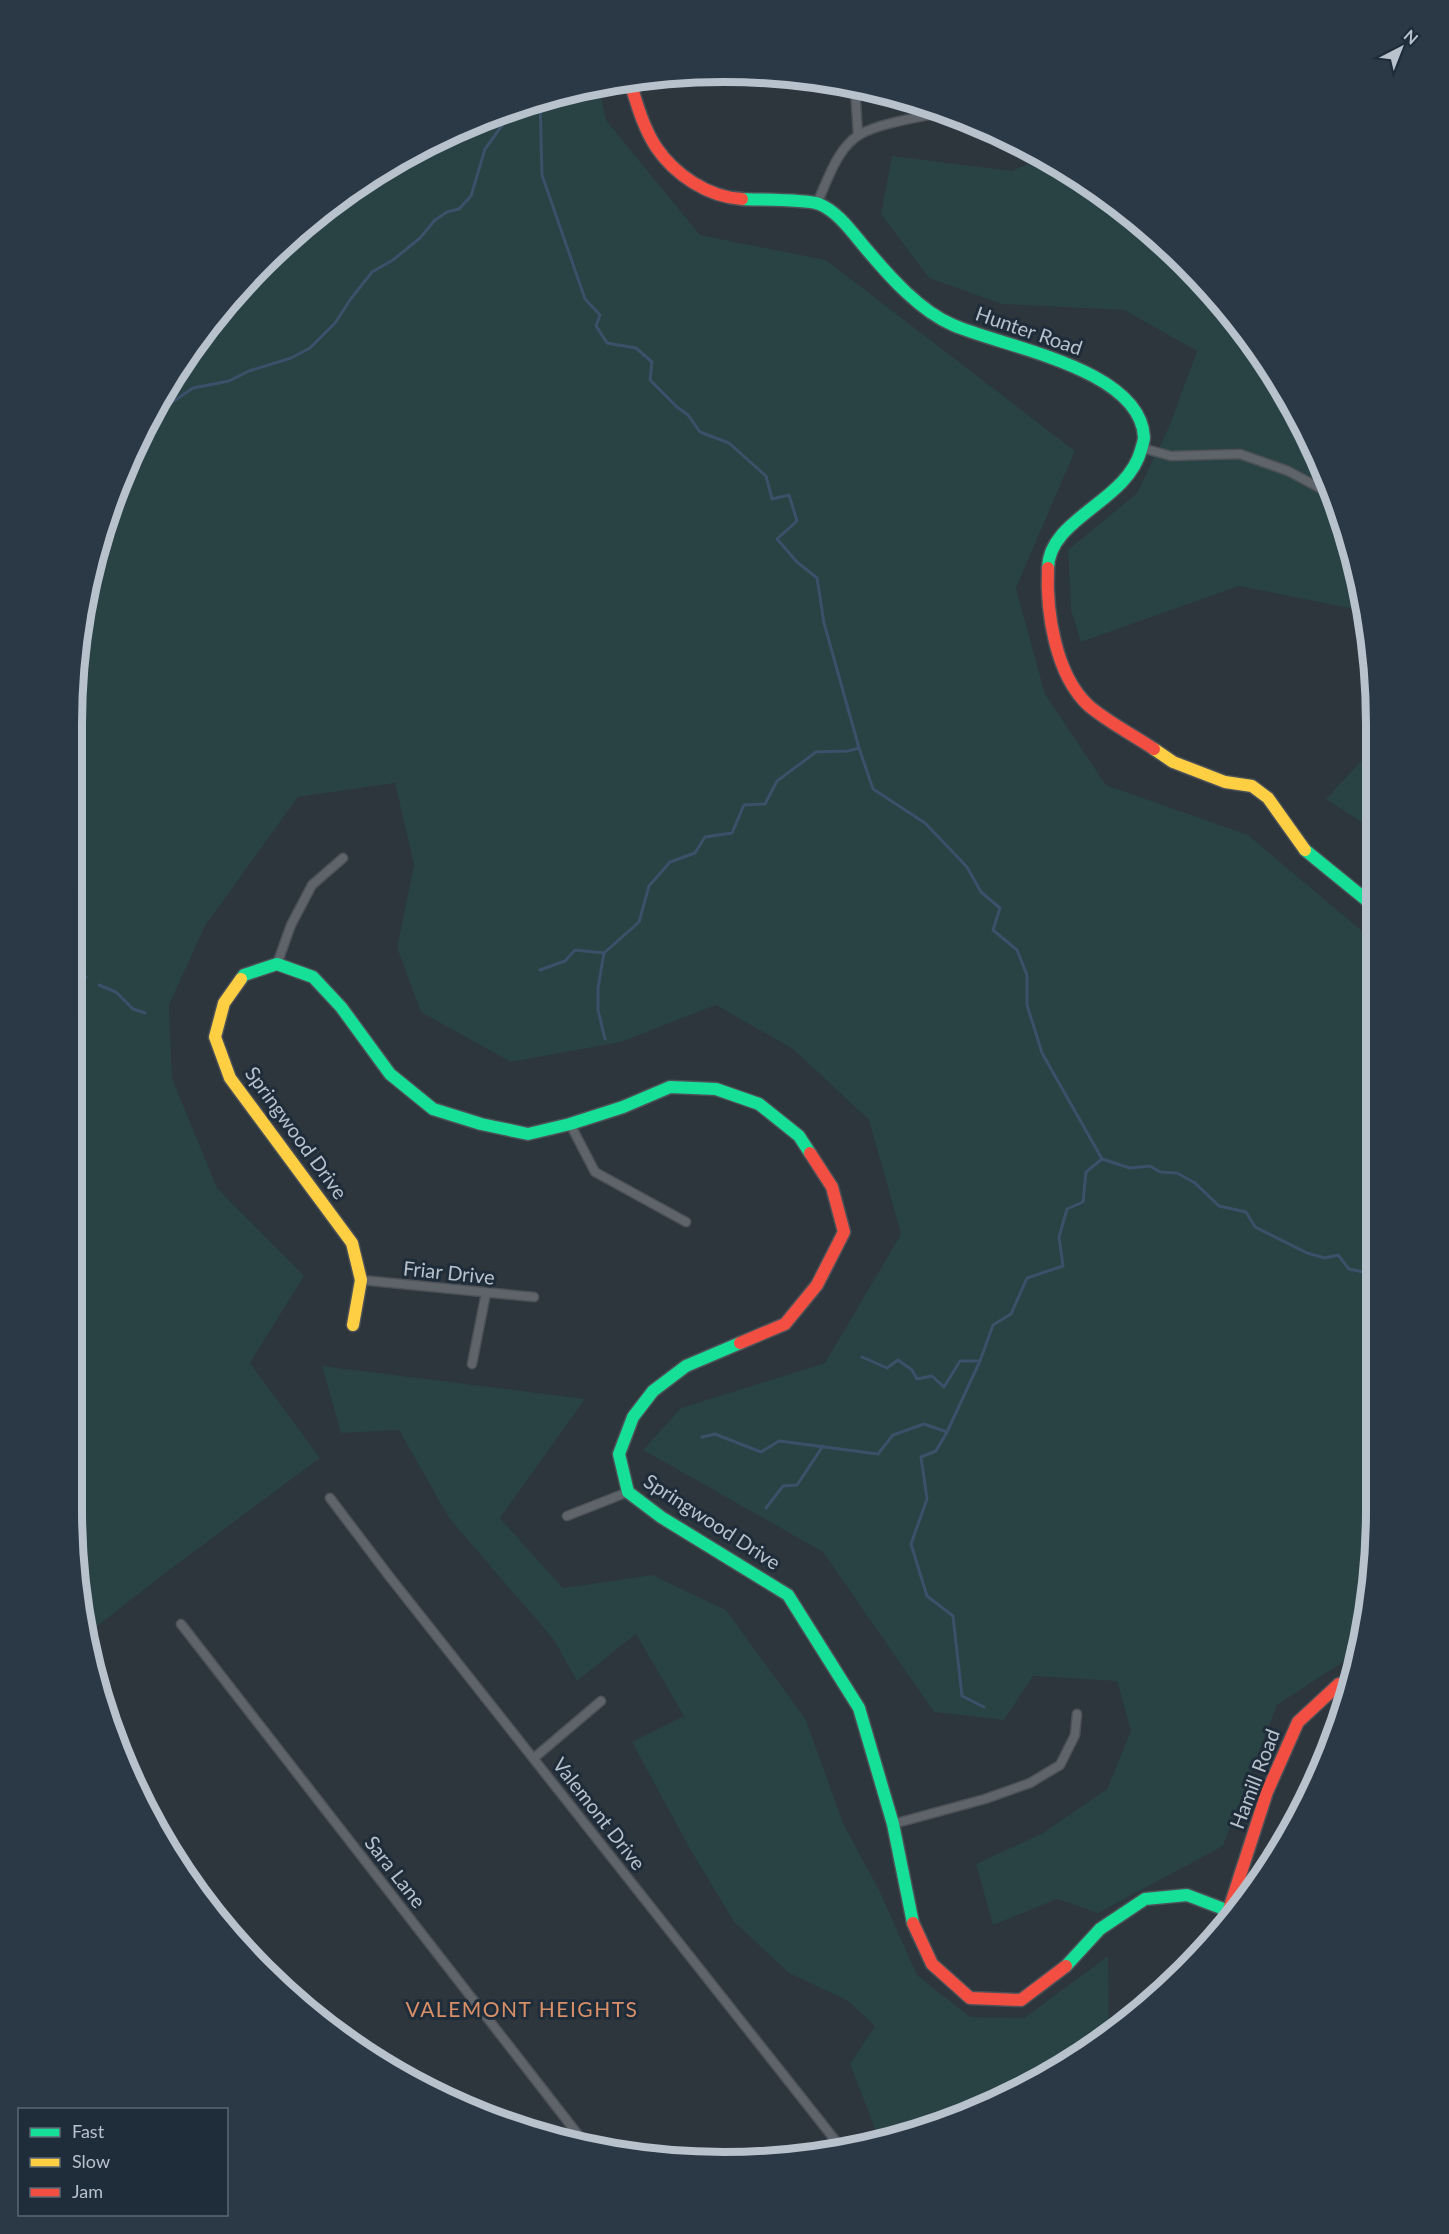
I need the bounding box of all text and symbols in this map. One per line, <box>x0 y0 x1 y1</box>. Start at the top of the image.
north arrow <box>1371 18 1431 78</box>
text: N <box>1400 25 1422 48</box>
street label: Hunter Road <box>973 301 1086 360</box>
street label: Springwood Drive <box>241 1062 353 1203</box>
street label: Friar Drive <box>402 1255 496 1289</box>
street label: Springwood Drive <box>640 1468 785 1574</box>
street label: Hamill Road <box>1224 1725 1284 1832</box>
street label: Valemont Drive <box>548 1752 651 1874</box>
street label: Sara Lane <box>360 1831 431 1912</box>
district label: VALEMONT HEIGHTS <box>406 1996 638 2021</box>
legend <box>18 2108 228 2216</box>
text: Fast <box>72 2120 105 2142</box>
text: Slow <box>72 2150 110 2172</box>
text: Jam <box>72 2180 103 2202</box>

